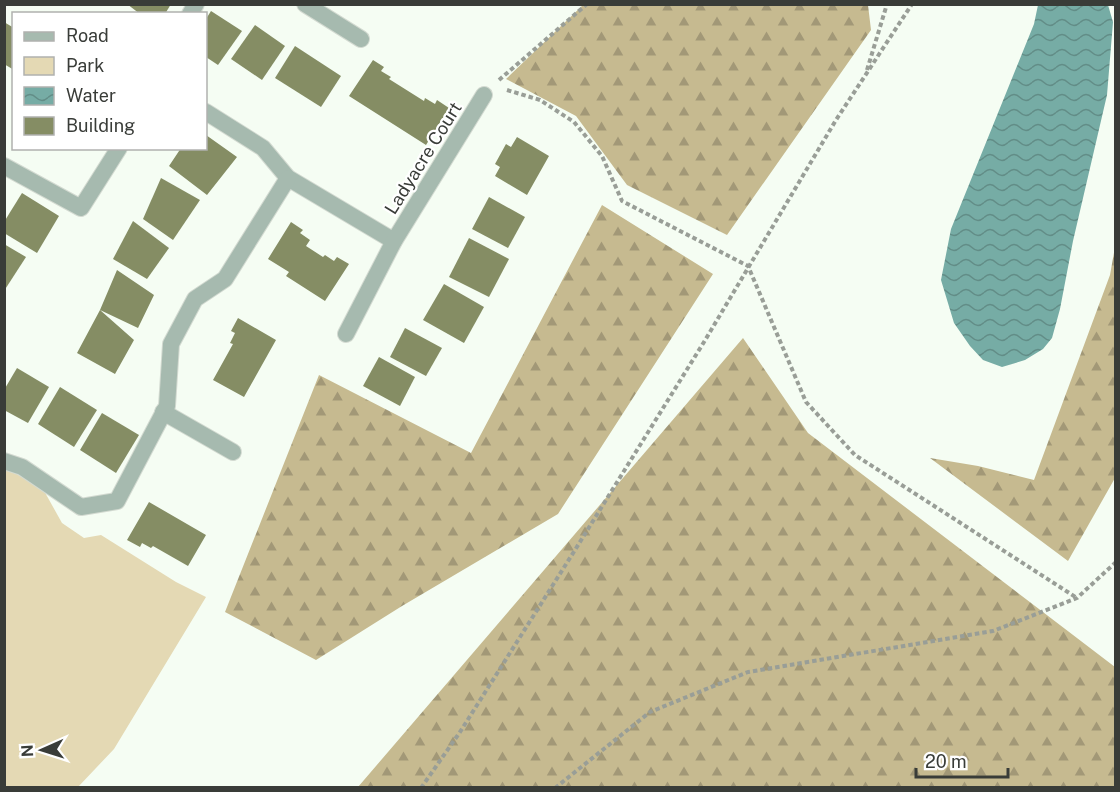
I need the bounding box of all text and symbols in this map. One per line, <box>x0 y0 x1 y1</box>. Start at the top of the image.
legend <box>12 12 207 150</box>
text: Road <box>66 25 109 46</box>
text: Park <box>66 55 104 76</box>
text: Water <box>66 85 116 106</box>
street label: Ladyacre Court <box>380 98 466 218</box>
text: Building <box>66 115 135 136</box>
north arrow <box>12 720 72 780</box>
scale bar <box>916 741 1008 779</box>
text: N <box>18 744 37 758</box>
text: 20 m <box>925 751 967 772</box>

